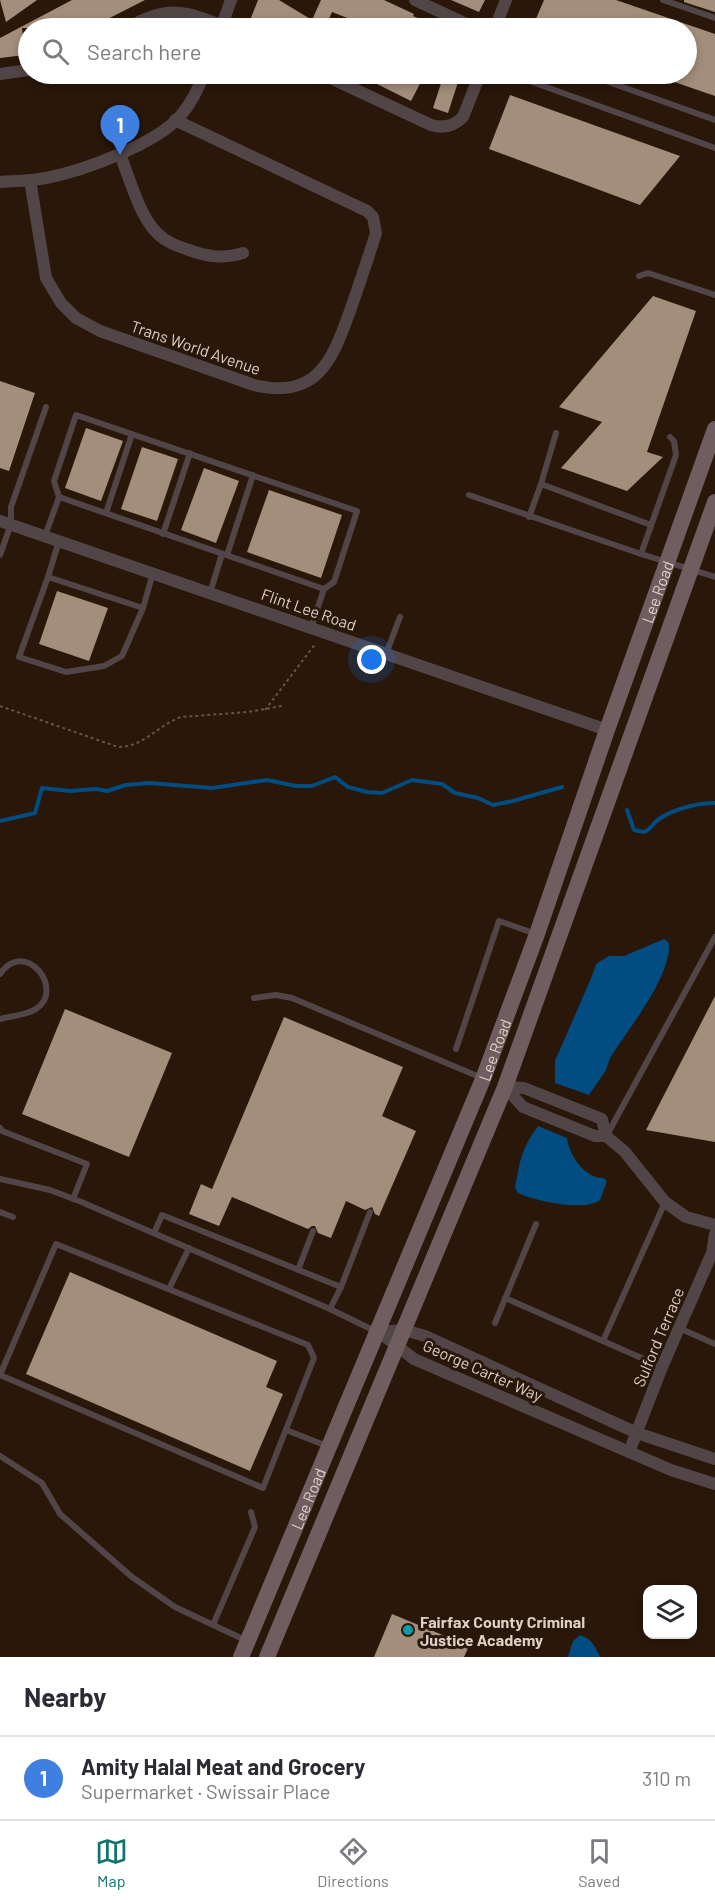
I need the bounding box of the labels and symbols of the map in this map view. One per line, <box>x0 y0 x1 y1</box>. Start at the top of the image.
pin: 1 <box>100 106 140 155</box>
street label: Trans World Avenue <box>129 316 263 378</box>
street label: Lee Road <box>637 558 677 625</box>
street label: Flint Lee Road <box>259 584 359 634</box>
your location <box>357 645 386 674</box>
street label: Lee Road <box>474 1016 514 1083</box>
street label: Sulford Terrace <box>629 1284 687 1390</box>
street label: George Carter Way <box>420 1335 546 1405</box>
street label: Lee Road <box>286 1465 329 1532</box>
place label: Fairfax County Criminal Justice Academy <box>420 1612 585 1649</box>
marker: Fairfax County Criminal Justice Academy <box>401 1623 415 1637</box>

